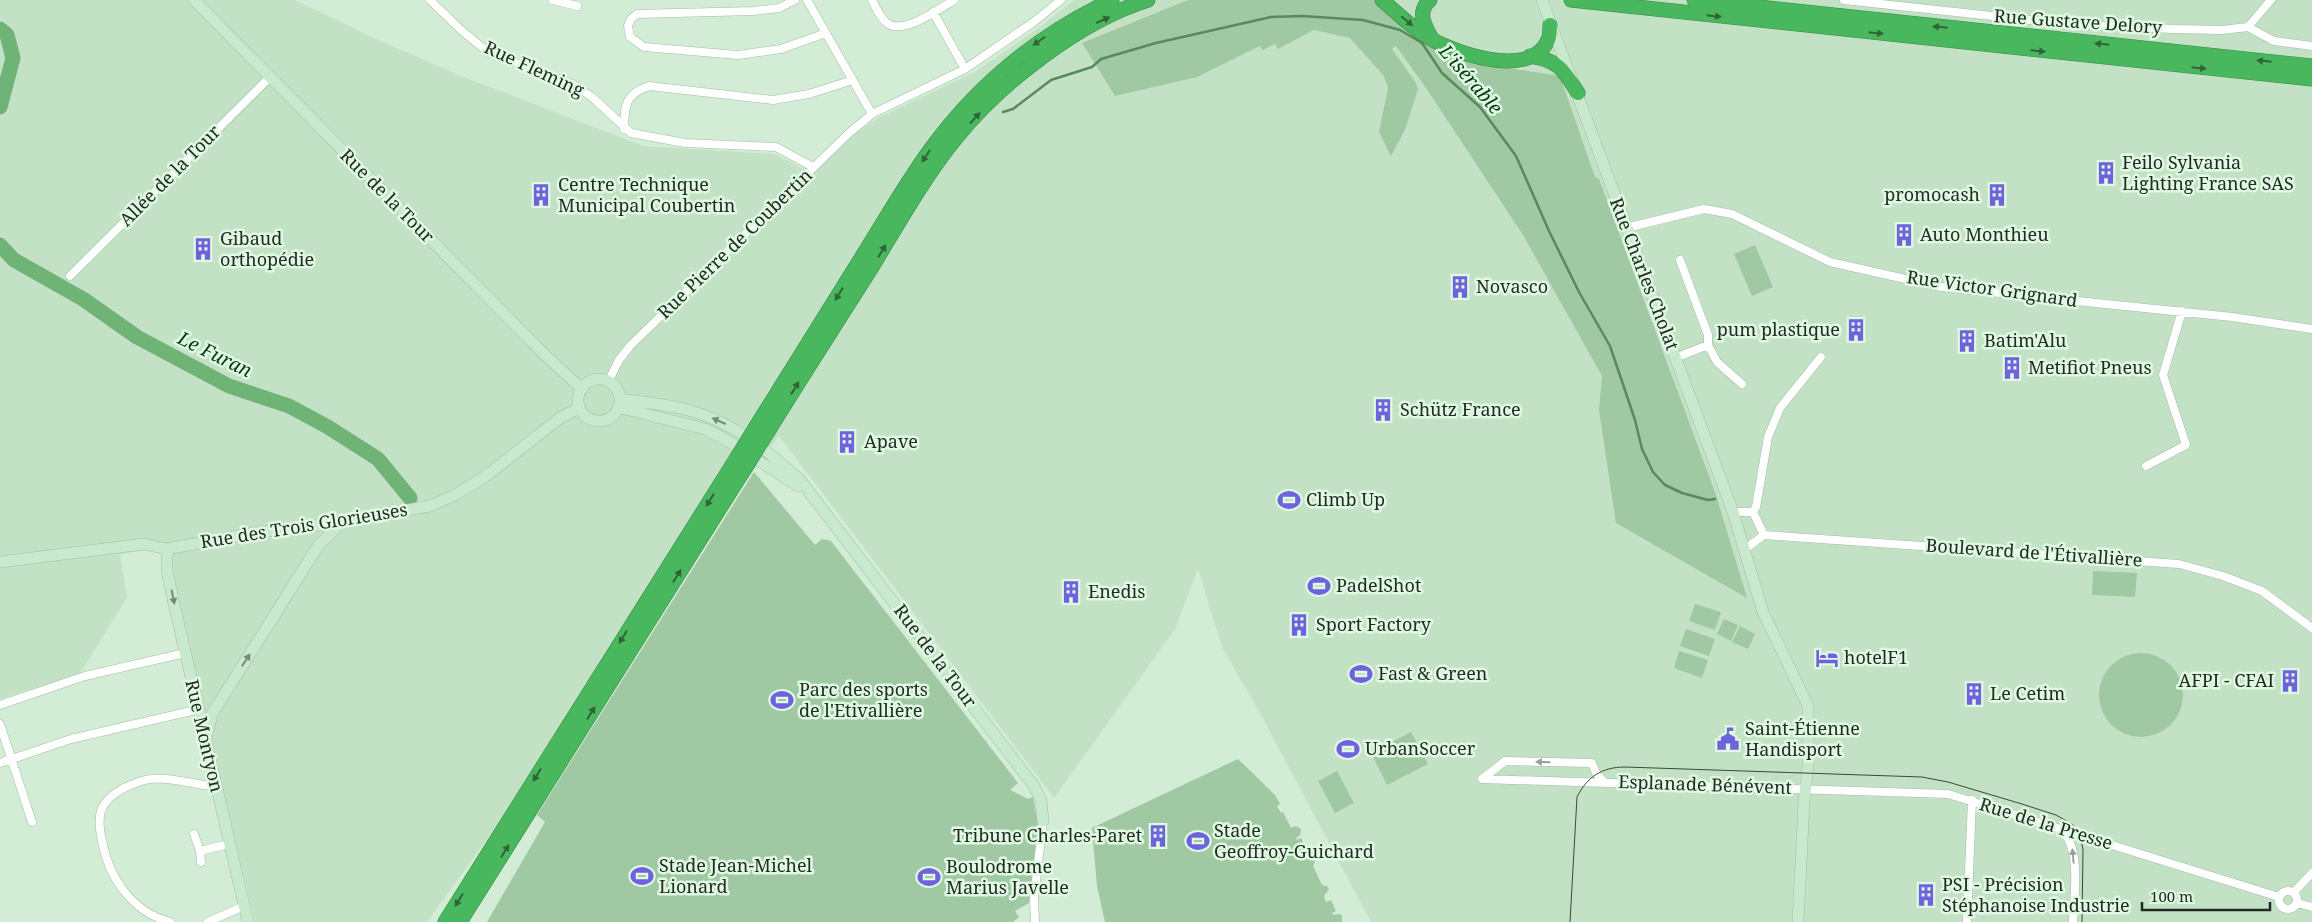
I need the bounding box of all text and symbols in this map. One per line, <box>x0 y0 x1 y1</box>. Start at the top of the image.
street label: Rue Gustave Delory <box>1993 3 2164 39</box>
one-way arrow <box>1707 12 1723 20</box>
one-way arrow <box>1096 15 1110 23</box>
one-way arrow <box>1400 15 1413 26</box>
one-way arrow <box>1932 23 1948 31</box>
one-way arrow <box>1868 29 1884 37</box>
street label: Rue Fleming <box>481 35 588 102</box>
one-way arrow <box>1033 36 1046 46</box>
water label: L'isérable <box>1433 38 1509 119</box>
one-way arrow <box>2094 40 2110 48</box>
one-way arrow <box>2030 47 2046 55</box>
one-way arrow <box>2255 57 2271 65</box>
one-way arrow <box>2191 64 2207 72</box>
one-way arrow <box>969 112 981 124</box>
street label: Allée de la Tour <box>113 119 226 231</box>
street label: Rue de la Tour <box>335 143 440 248</box>
one-way arrow <box>921 149 931 163</box>
place label: Feilo Sylvania Lighting France SAS <box>2122 150 2294 195</box>
building icon: Feilo Sylvania Lighting France SAS <box>2093 160 2119 186</box>
street label: Rue Pierre de Coubertin <box>652 163 817 324</box>
place label: Centre Technique Municipal Coubertin <box>558 172 736 217</box>
building icon: Centre Technique Municipal Coubertin <box>528 182 554 208</box>
place label: promocash <box>1884 182 1980 206</box>
building icon: promocash <box>1984 182 2010 208</box>
street label: Rue Charles Cholat <box>1605 194 1685 353</box>
building icon: Auto Monthieu <box>1891 222 1917 248</box>
place label: Auto Monthieu <box>1920 222 2049 246</box>
place label: Gibaud orthopédie <box>220 226 314 271</box>
building icon: Gibaud orthopédie <box>190 236 216 262</box>
one-way arrow <box>877 244 886 257</box>
street label: Rue Victor Grignard <box>1905 264 2079 312</box>
building icon: Novasco <box>1447 274 1473 300</box>
place label: Novasco <box>1476 274 1548 298</box>
one-way arrow <box>834 287 844 300</box>
place label: pum plastique <box>1717 317 1840 341</box>
building icon: pum plastique <box>1843 317 1869 343</box>
water label: Le Furan <box>173 324 257 383</box>
building icon: Batim'Alu <box>1954 328 1980 354</box>
place label: Batim'Alu <box>1984 328 2067 352</box>
building icon: Metifiot Pneus <box>1999 355 2025 381</box>
place label: Metifiot Pneus <box>2028 355 2152 379</box>
one-way arrow <box>790 382 800 395</box>
building icon: Schütz France <box>1370 397 1396 423</box>
place label: Schütz France <box>1400 397 1521 421</box>
one-way arrow <box>712 416 726 424</box>
building icon: Apave <box>834 429 860 455</box>
place label: Apave <box>864 429 918 453</box>
sports icon: Climb Up <box>1276 487 1302 513</box>
place label: Climb Up <box>1306 487 1385 511</box>
one-way arrow <box>705 493 715 506</box>
street label: Rue des Trois Glorieuses <box>199 497 409 553</box>
street label: Boulevard de l'Étivallière <box>1925 532 2143 572</box>
one-way arrow <box>673 569 682 582</box>
sports icon: PadelShot <box>1306 573 1332 599</box>
place label: PadelShot <box>1336 573 1421 597</box>
building icon: Enedis <box>1058 579 1084 605</box>
place label: Enedis <box>1088 579 1145 603</box>
one-way arrow <box>169 589 177 605</box>
street label: Rue de la Tour <box>889 599 983 712</box>
building icon: Sport Factory <box>1286 612 1312 638</box>
place label: Sport Factory <box>1316 612 1432 636</box>
one-way arrow <box>619 631 628 644</box>
hotel icon: hotelF1 <box>1814 645 1840 671</box>
place label: hotelF1 <box>1844 645 1908 669</box>
one-way arrow <box>241 654 251 667</box>
sports icon: Fast & Green <box>1348 661 1374 687</box>
place label: Fast & Green <box>1378 661 1488 685</box>
place label: AFPI - CFAI <box>2179 668 2274 692</box>
building icon: AFPI - CFAI <box>2277 668 2303 694</box>
street label: Rue Montyon <box>180 677 230 795</box>
place label: Parc des sports de l'Etivallière <box>799 677 928 722</box>
building icon: Le Cetim <box>1961 681 1987 707</box>
place label: Le Cetim <box>1990 681 2065 705</box>
sports icon: Parc des sports de l'Etivallière <box>769 687 795 713</box>
one-way arrow <box>586 707 596 720</box>
place label: Saint-Étienne Handisport <box>1745 716 1860 761</box>
public building icon: Saint-Étienne Handisport <box>1715 726 1741 752</box>
sports icon: UrbanSoccer <box>1335 736 1361 762</box>
place label: UrbanSoccer <box>1365 736 1476 760</box>
one-way arrow <box>1535 757 1551 765</box>
one-way arrow <box>532 768 542 782</box>
street label: Esplanade Bénévent <box>1618 769 1792 799</box>
street label: Rue de la Presse <box>1977 791 2116 855</box>
place label: Stade Geoffroy-Guichard <box>1214 818 1374 863</box>
place label: Tribune Charles-Paret <box>953 823 1142 847</box>
building icon: Tribune Charles-Paret <box>1145 823 1171 849</box>
sports icon: Stade Geoffroy-Guichard <box>1185 828 1211 854</box>
one-way arrow <box>500 845 510 858</box>
one-way arrow <box>2069 848 2077 864</box>
place label: Stade Jean-Michel Lionard <box>659 853 813 898</box>
place label: Boulodrome Marius Javelle <box>946 854 1069 899</box>
sports icon: Stade Jean-Michel Lionard <box>629 863 655 889</box>
sports icon: Boulodrome Marius Javelle <box>916 864 942 890</box>
place label: PSI - Précision Stéphanoise Industrie <box>1942 872 2130 917</box>
scale bar <box>2142 880 2270 912</box>
building icon: PSI - Précision Stéphanoise Industrie <box>1913 882 1939 908</box>
text: 100 m <box>2150 886 2193 906</box>
one-way arrow <box>454 894 463 907</box>

